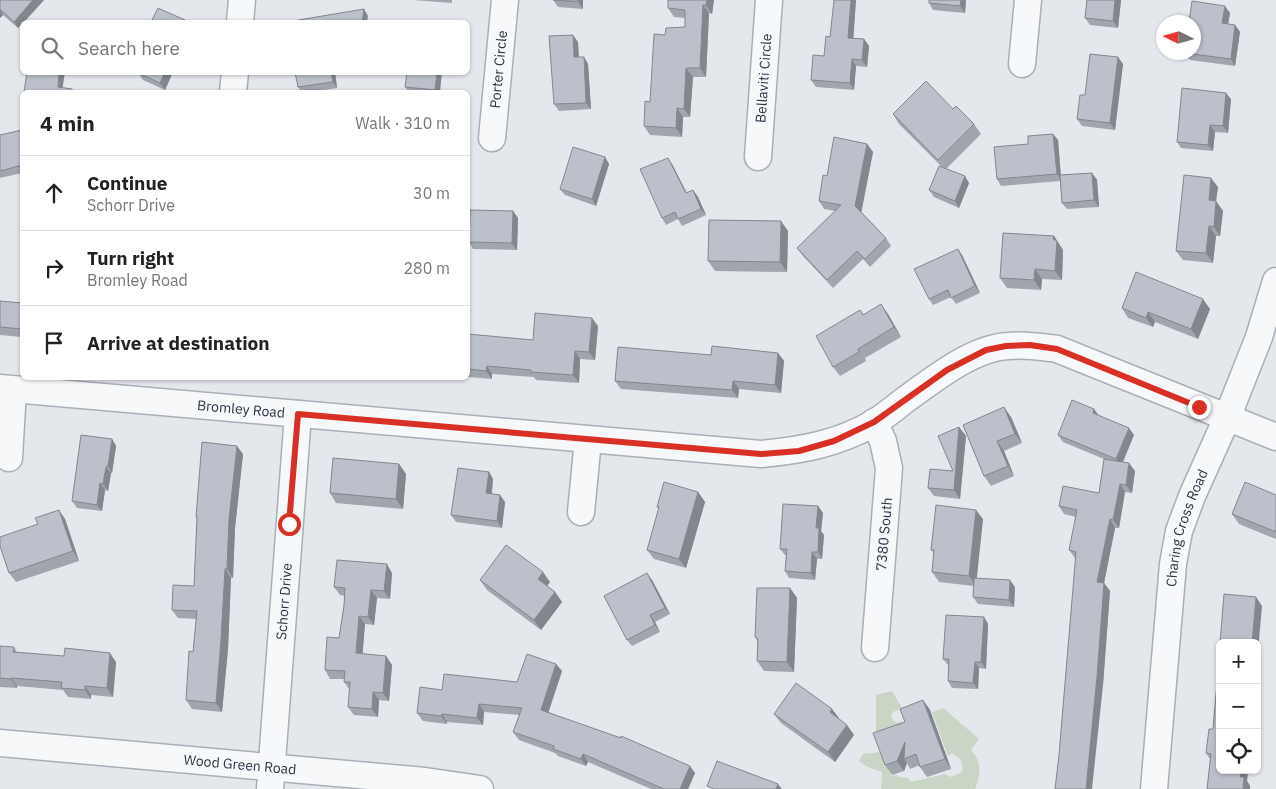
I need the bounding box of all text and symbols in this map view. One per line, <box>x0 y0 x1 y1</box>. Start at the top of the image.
north arrow <box>1156 15 1201 60</box>
search box <box>20 20 470 75</box>
street label: Porter Circle <box>486 29 511 109</box>
street label: Bellaviti Circle <box>751 32 776 124</box>
icon: search <box>38 34 66 62</box>
text: Search here <box>78 36 180 60</box>
text: 4 min <box>40 109 95 137</box>
text: Walk · 310 m <box>355 113 450 133</box>
text: Continue <box>87 171 167 195</box>
icon: ahead <box>40 179 68 207</box>
text: 30 m <box>413 183 450 203</box>
text: Schorr Drive <box>87 195 175 215</box>
text: Turn right <box>87 246 174 270</box>
icon: right <box>40 254 68 282</box>
text: 280 m <box>403 258 450 278</box>
text: Bromley Road <box>87 270 188 290</box>
icon: arrive <box>40 329 68 357</box>
text: Arrive at destination <box>87 331 270 355</box>
street label: Bromley Road <box>196 396 286 422</box>
route end <box>1188 396 1211 419</box>
street label: Charing Cross Road <box>1162 466 1212 588</box>
street label: 7380 South <box>872 497 896 571</box>
route start <box>278 513 301 536</box>
street label: Schorr Drive <box>272 562 296 641</box>
map controls <box>1216 639 1261 774</box>
button: + <box>1216 639 1261 684</box>
button: − <box>1216 684 1261 729</box>
button: locate <box>1216 729 1261 774</box>
street label: Wood Green Road <box>183 750 297 778</box>

